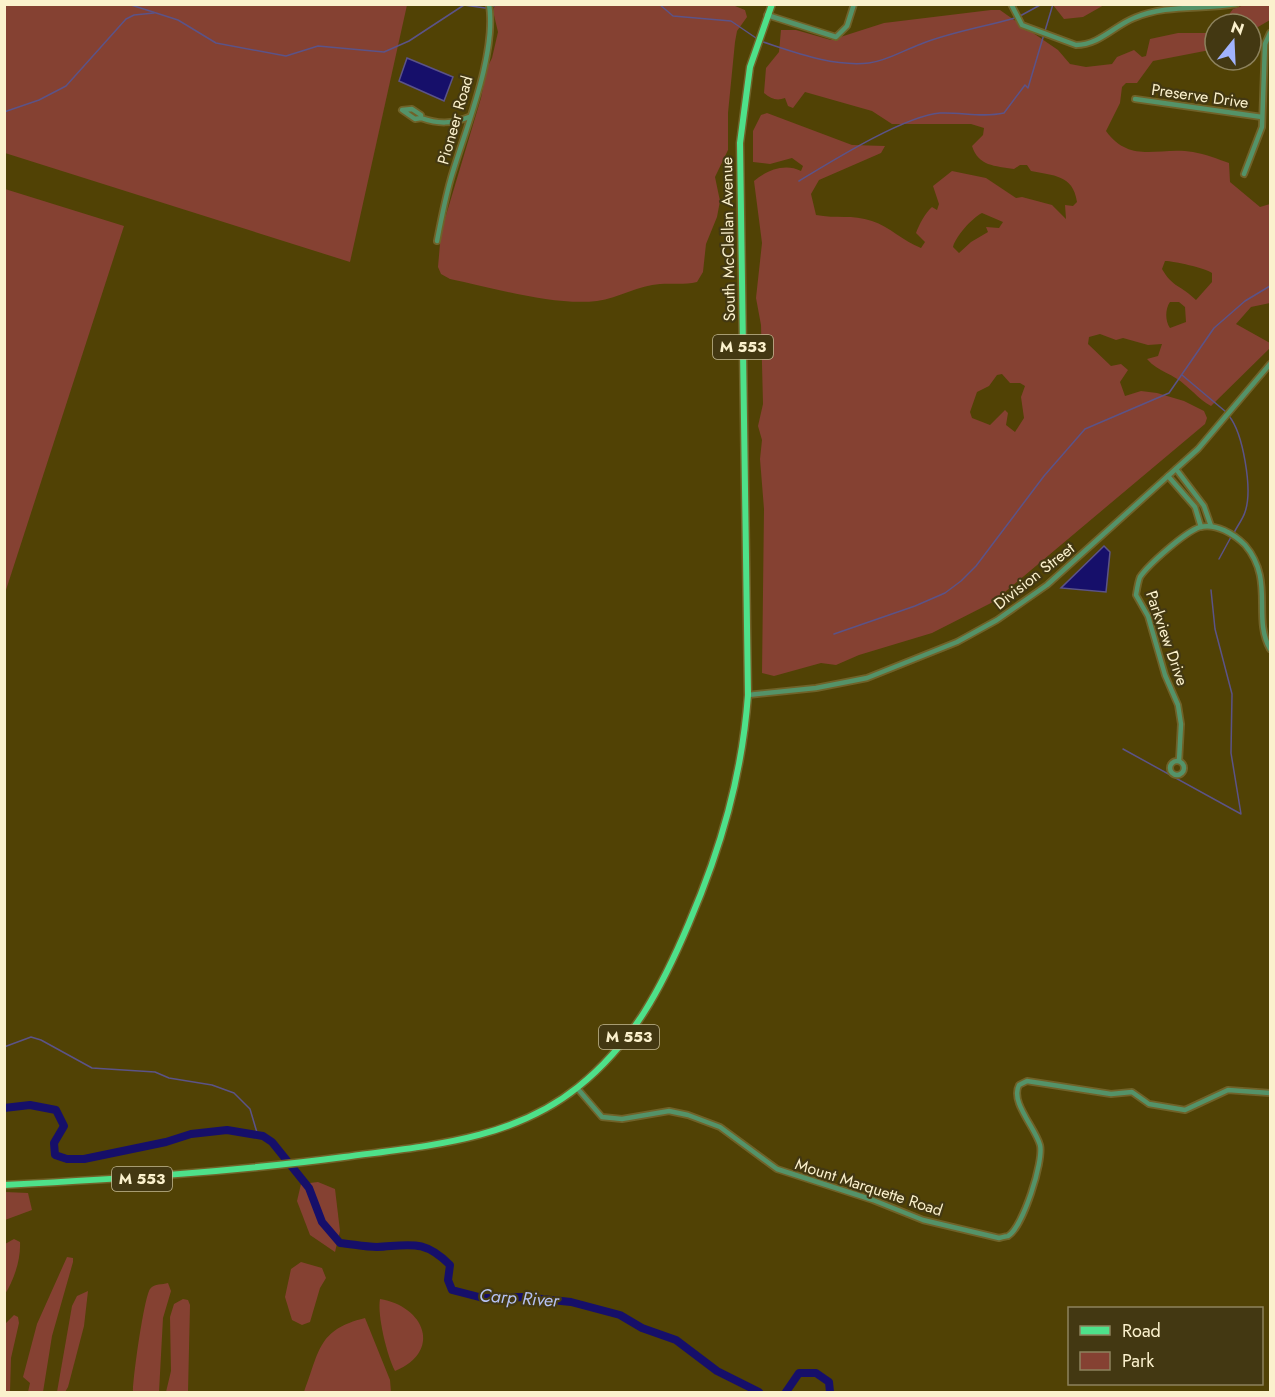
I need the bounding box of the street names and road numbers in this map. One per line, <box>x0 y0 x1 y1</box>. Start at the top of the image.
street label: Pioneer Road <box>431 73 479 167</box>
street label: Preserve Drive <box>1150 78 1250 114</box>
street label: South McClellan Avenue <box>715 157 741 321</box>
road number: M 553 <box>713 335 773 359</box>
street label: Division Street <box>989 537 1079 615</box>
street label: Parkview Drive <box>1140 587 1194 689</box>
road number: M 553 <box>599 1025 659 1049</box>
street label: Mount Marquette Road <box>792 1152 946 1222</box>
road number: M 553 <box>112 1167 172 1191</box>

